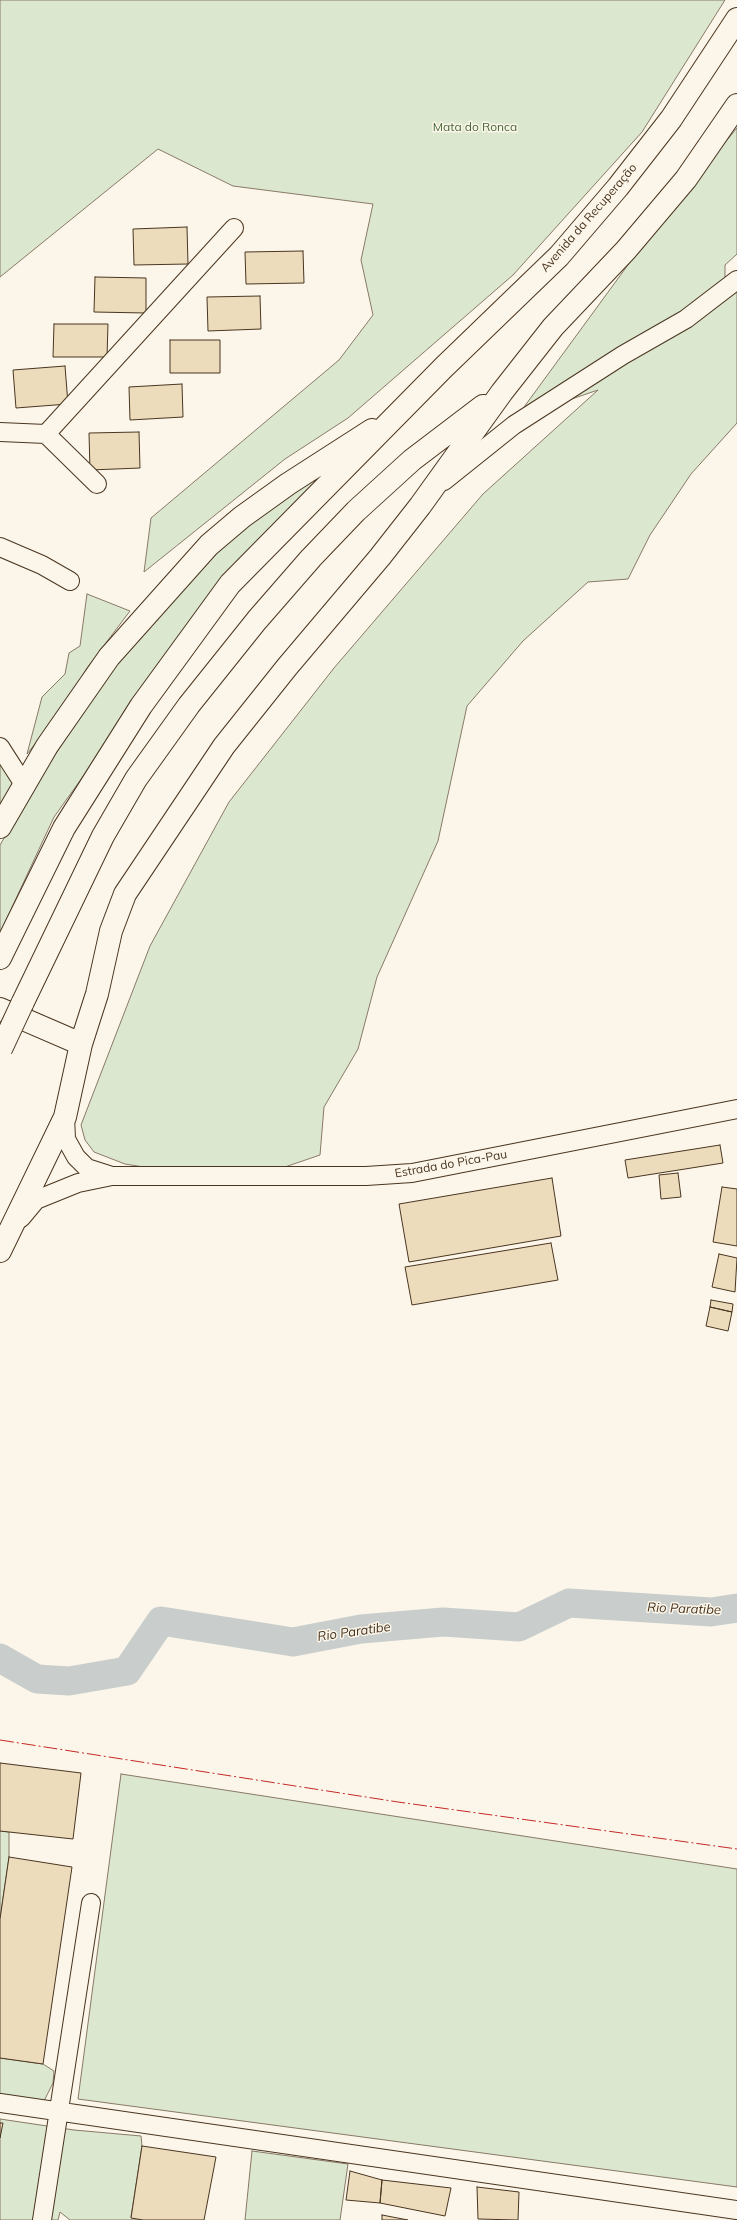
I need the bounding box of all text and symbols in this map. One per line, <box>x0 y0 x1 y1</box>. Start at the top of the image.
park label: Mata do Ronca <box>433 120 517 134</box>
street label: Avenida da Recuperação <box>538 161 640 275</box>
street label: Estrada do Pica-Pau <box>394 1147 508 1181</box>
water label: Rio Paratibe <box>647 1600 721 1618</box>
water label: Rio Paratibe <box>316 1619 392 1645</box>

